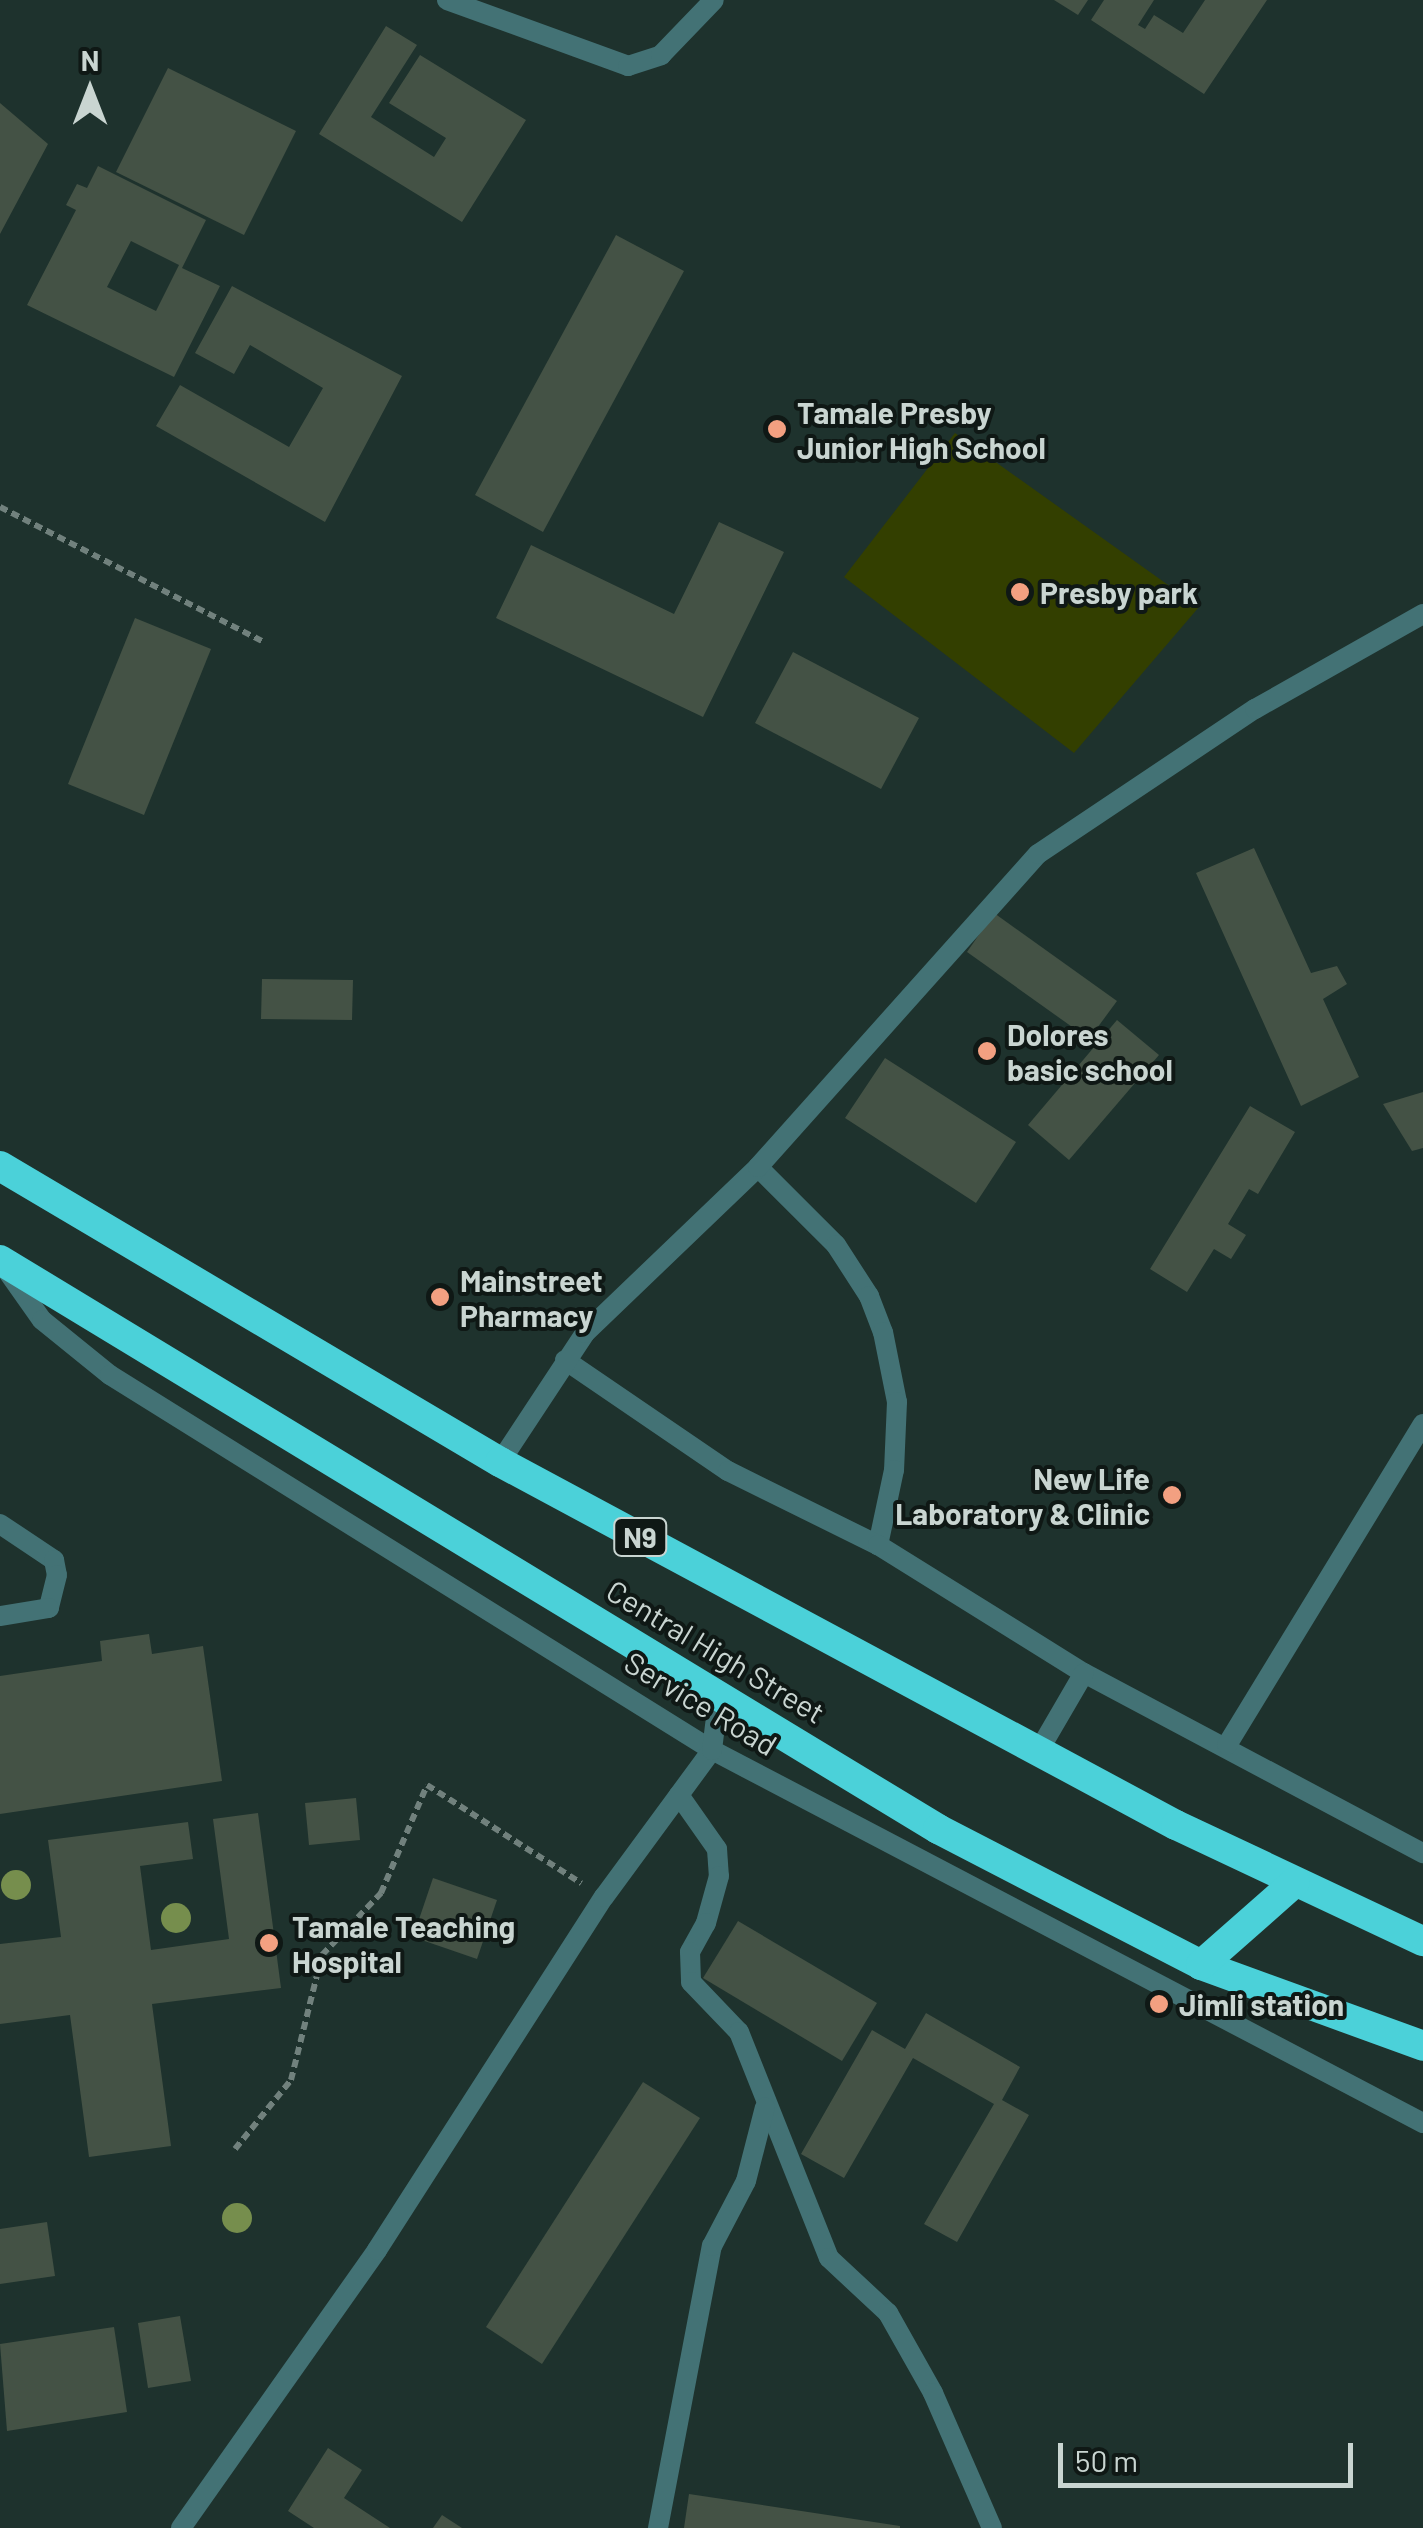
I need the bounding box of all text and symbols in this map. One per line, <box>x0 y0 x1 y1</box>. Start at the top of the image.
north arrow <box>40 40 140 140</box>
text: N <box>81 43 99 77</box>
place label: Tamale Presby Junior High School <box>797 394 1046 464</box>
marker: Tamale Presby Junior High School <box>766 418 788 440</box>
place label: Presby park <box>1040 574 1198 610</box>
marker: Presby park <box>1009 581 1031 603</box>
place label: Dolores basic school <box>1007 1016 1173 1086</box>
marker: Dolores basic school <box>976 1040 998 1062</box>
place label: Mainstreet Pharmacy <box>460 1262 603 1332</box>
marker: Mainstreet Pharmacy <box>429 1286 451 1308</box>
place label: New Life Laboratory & Clinic <box>895 1460 1150 1530</box>
marker: New Life Laboratory & Clinic <box>1159 1482 1185 1508</box>
road number: N9 <box>612 1514 668 1560</box>
street label: Central High Street <box>601 1572 831 1730</box>
street label: Service Road <box>618 1644 784 1762</box>
place label: Tamale Teaching Hospital <box>292 1908 515 1978</box>
marker: Tamale Teaching Hospital <box>256 1930 282 1956</box>
place label: Jimli station <box>1179 1986 1344 2022</box>
marker: Jimli station <box>1148 1993 1170 2015</box>
scale bar <box>1063 2423 1358 2485</box>
text: 50 m <box>1075 2442 1138 2478</box>

